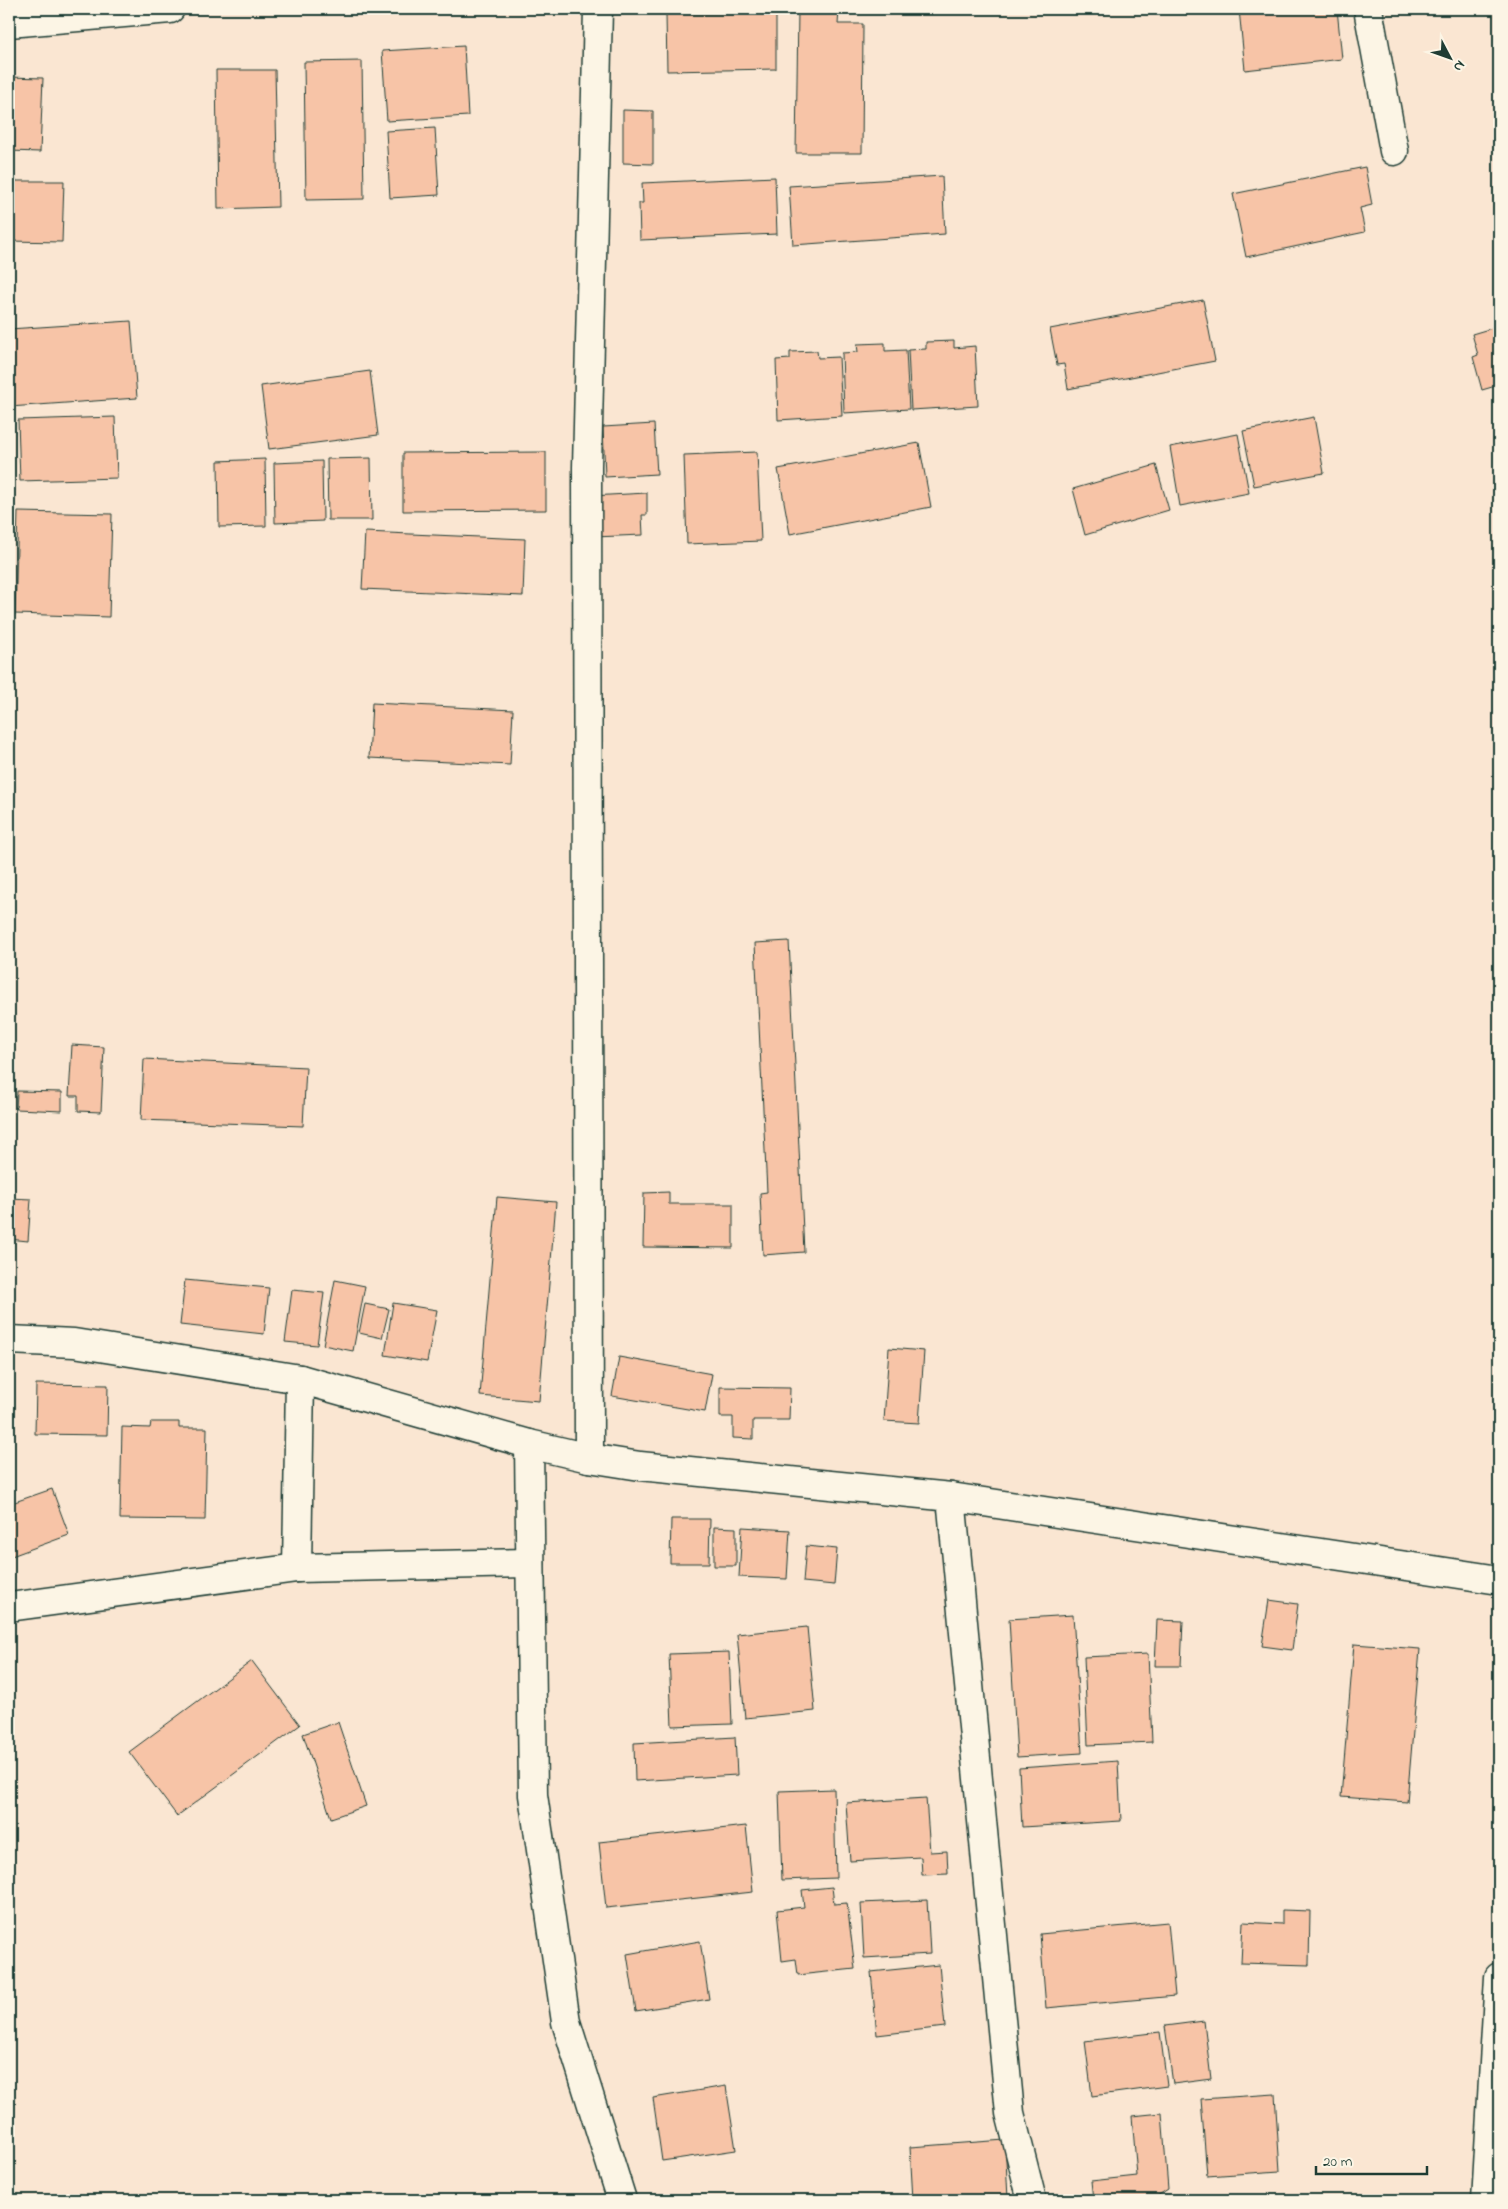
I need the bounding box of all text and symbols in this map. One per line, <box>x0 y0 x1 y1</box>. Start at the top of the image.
north arrow <box>1426 32 1476 82</box>
text: N <box>1448 55 1470 76</box>
scale bar <box>1316 2144 1427 2176</box>
text: 20 m <box>1323 2151 1353 2173</box>

